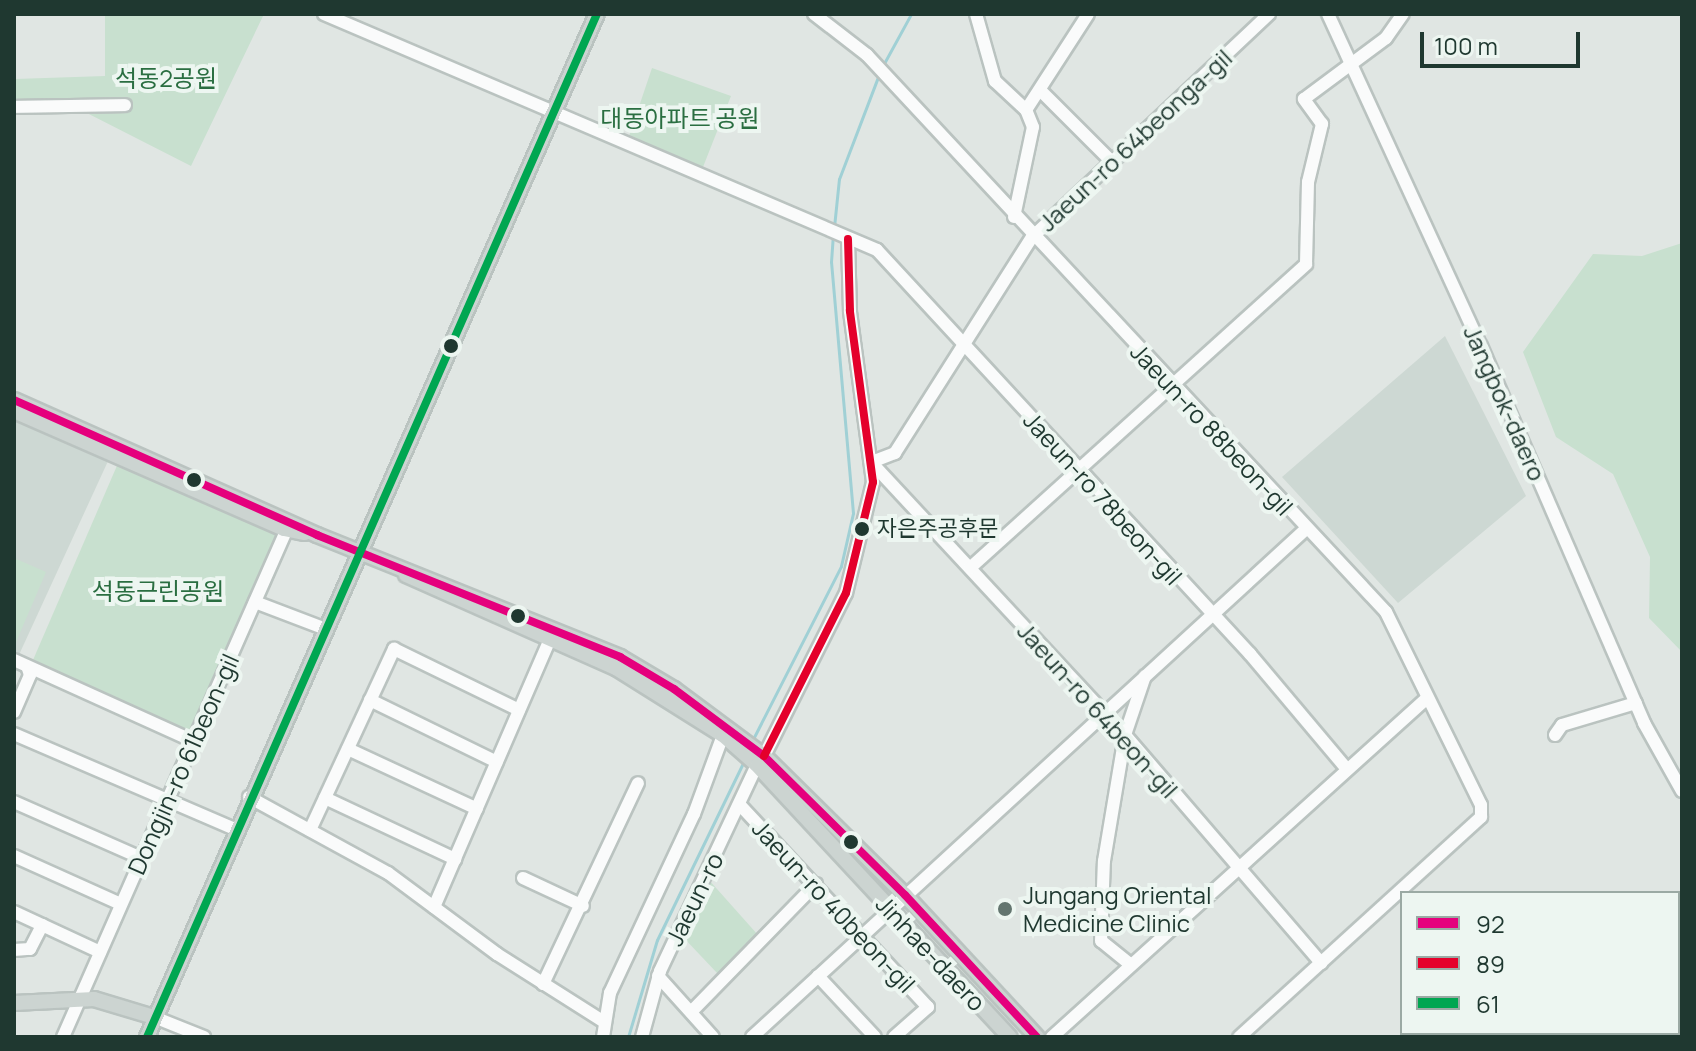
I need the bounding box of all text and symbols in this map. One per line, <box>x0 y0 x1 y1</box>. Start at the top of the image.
scale bar <box>1424 16 1584 66</box>
text: 100 m <box>1434 29 1498 62</box>
street label: Jaeun-ro 64beonga-gil <box>1033 43 1237 237</box>
park label: 석동2공원 <box>115 64 217 92</box>
park label: 대동아파트 공원 <box>600 104 760 132</box>
street label: Jangbok-daero <box>1458 321 1552 485</box>
street label: Jaeun-ro 88beon-gil <box>1125 337 1299 521</box>
unlabelled marker <box>443 338 459 354</box>
street label: Jaeun-ro 78beon-gil <box>1018 406 1188 590</box>
unlabelled marker <box>186 472 202 488</box>
place label: 자은주공후문 <box>877 516 998 542</box>
marker: 자은주공후문 <box>854 521 870 537</box>
park label: 석동근린공원 <box>92 577 224 605</box>
unlabelled marker <box>510 608 526 624</box>
street label: Jaeun-ro 64beon-gil <box>1012 616 1184 804</box>
street label: Dongjin-ro 61beon-gil <box>121 649 245 879</box>
street label: Jaeun-ro 40beon-gil <box>747 814 921 998</box>
unlabelled marker <box>843 834 859 850</box>
street label: Jaeun-ro <box>659 848 729 950</box>
place label: Jungang Oriental Medicine Clinic <box>1023 881 1212 937</box>
street label: Jinhae-daero <box>870 889 992 1017</box>
legend <box>1400 891 1680 1035</box>
marker: Jungang Oriental Medicine Clinic <box>994 898 1016 920</box>
text: 92 <box>1476 907 1505 940</box>
text: 89 <box>1476 947 1505 980</box>
text: 61 <box>1476 987 1500 1020</box>

